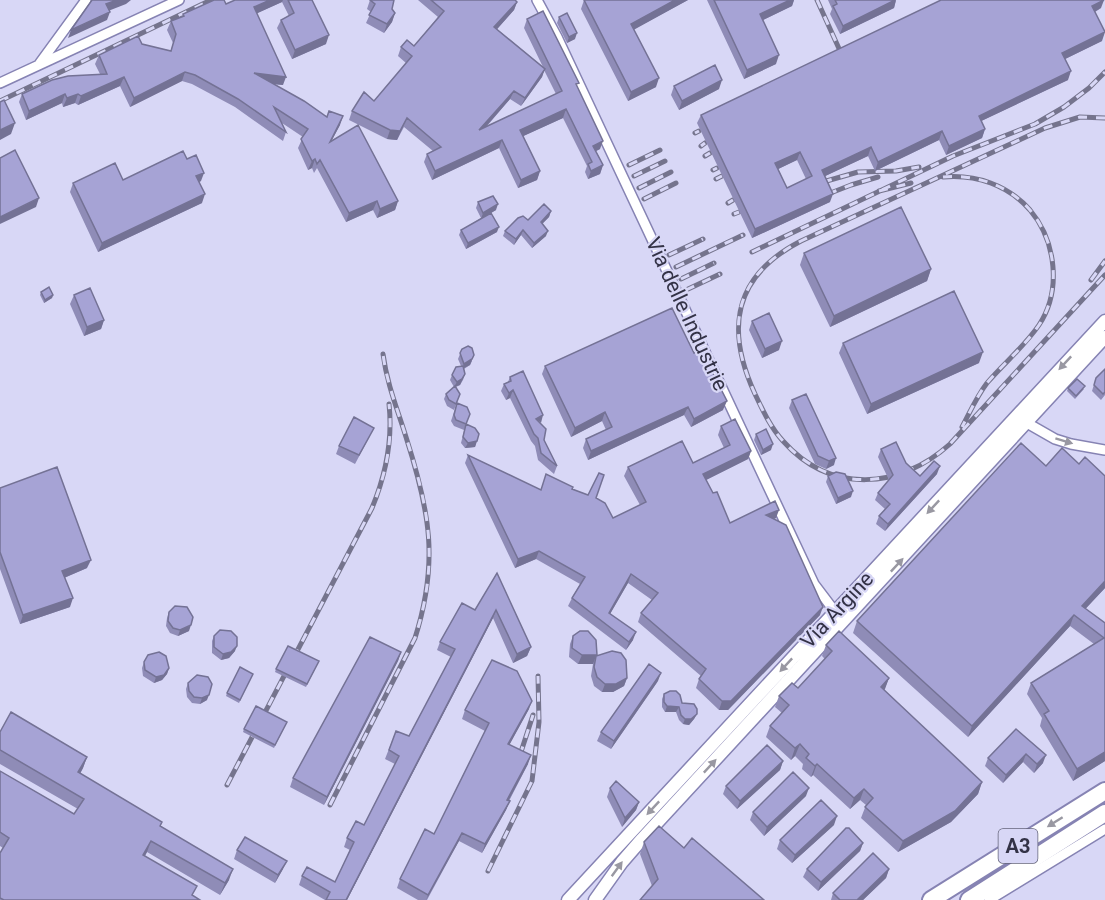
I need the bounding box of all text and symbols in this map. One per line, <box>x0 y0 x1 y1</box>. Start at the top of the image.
street label: Via delle Industrie <box>641 233 733 395</box>
one-way arrow <box>1058 356 1072 371</box>
one-way arrow <box>1055 437 1073 446</box>
one-way arrow <box>926 499 940 514</box>
one-way arrow <box>890 557 904 572</box>
street label: Via Argine <box>796 567 878 653</box>
one-way arrow <box>780 657 793 672</box>
one-way arrow <box>703 759 717 773</box>
one-way arrow <box>646 800 660 815</box>
one-way arrow <box>1047 817 1063 828</box>
road number: A3 <box>998 829 1038 863</box>
one-way arrow <box>611 861 623 877</box>

